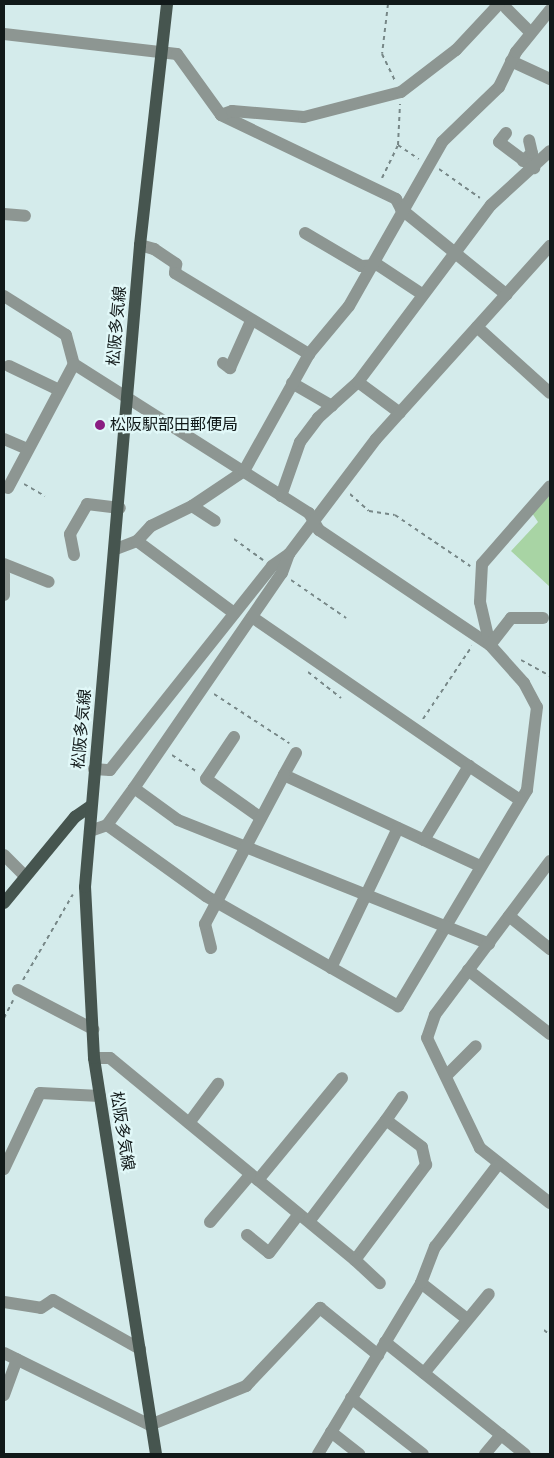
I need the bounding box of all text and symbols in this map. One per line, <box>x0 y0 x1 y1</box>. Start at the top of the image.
street label: 松阪多気線 <box>104 285 130 367</box>
place label: 松阪駅部田郵便局 <box>110 415 238 435</box>
marker: 松阪駅部田郵便局 <box>94 419 106 431</box>
street label: 松阪多気線 <box>69 688 95 770</box>
street label: 松阪多気線 <box>106 1090 138 1172</box>

